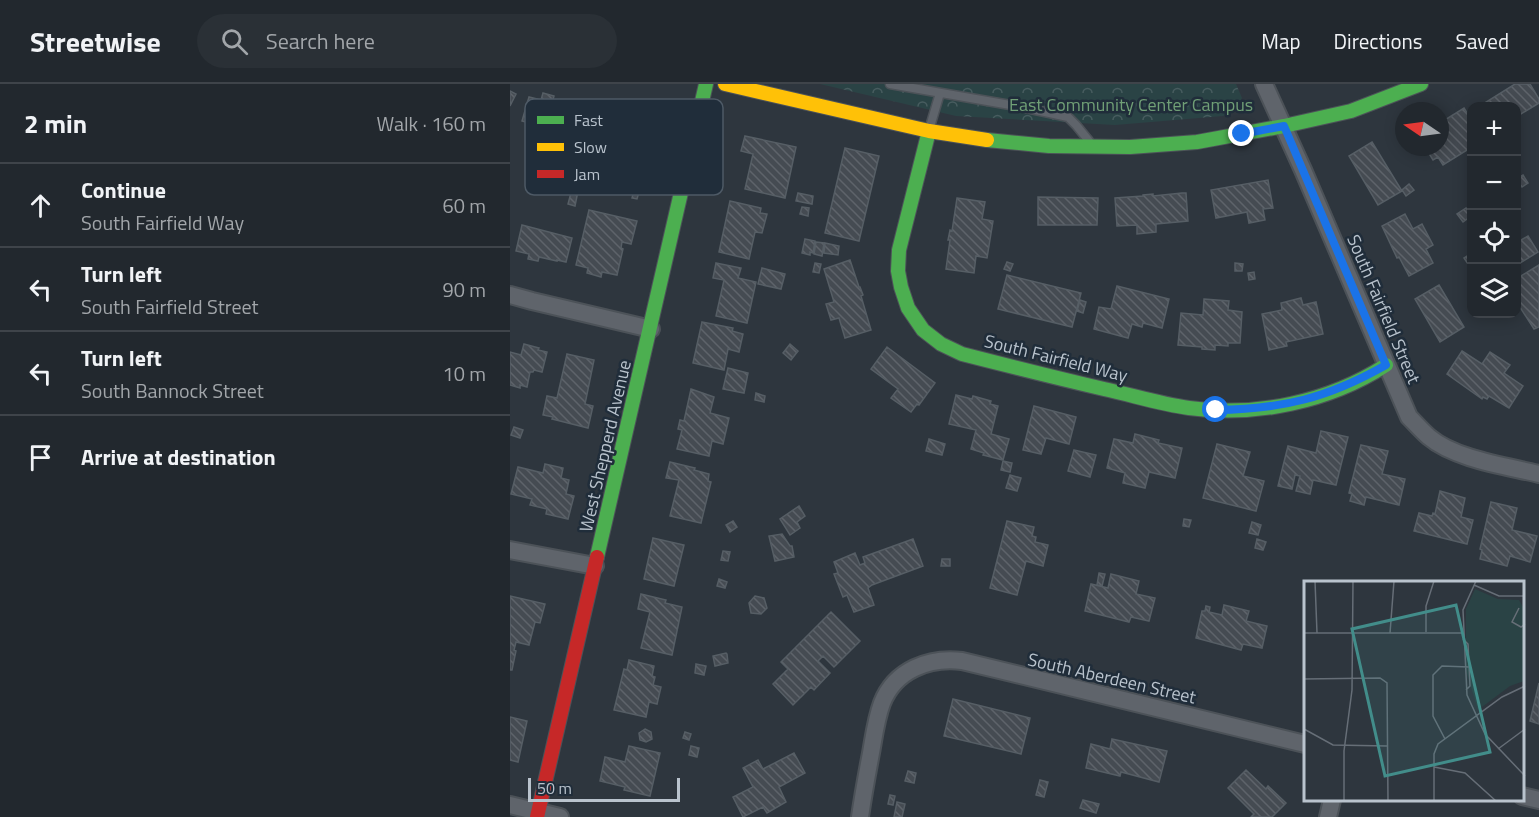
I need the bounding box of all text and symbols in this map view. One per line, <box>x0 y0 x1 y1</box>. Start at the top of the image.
search box <box>197 14 617 68</box>
text: Streetwise <box>30 20 161 63</box>
text: Search here <box>266 24 375 58</box>
icon: search <box>218 25 251 58</box>
text: Map <box>1261 25 1301 57</box>
text: Directions <box>1334 25 1423 57</box>
text: Saved <box>1456 25 1509 57</box>
park label: East Community Center Campus <box>1009 91 1253 118</box>
legend <box>525 99 723 195</box>
north arrow <box>1395 102 1449 156</box>
map controls <box>1467 102 1521 318</box>
button: + <box>1467 102 1521 156</box>
text: 2 min <box>24 104 87 143</box>
text: Walk · 160 m <box>377 108 486 139</box>
text: Fast <box>574 108 603 132</box>
route end <box>1228 120 1254 146</box>
text: Slow <box>574 135 607 159</box>
button: − <box>1467 156 1521 210</box>
text: Jam <box>574 162 600 186</box>
text: Continue <box>81 173 166 207</box>
icon: ahead <box>24 189 57 222</box>
text: 60 m <box>442 190 486 221</box>
text: South Fairfield Way <box>81 207 244 238</box>
button: locate <box>1467 210 1521 264</box>
street label: South Fairfield Street <box>1340 230 1428 388</box>
text: Turn left <box>81 257 162 291</box>
button: layers <box>1467 264 1521 318</box>
icon: left <box>24 273 57 306</box>
text: 90 m <box>442 274 486 305</box>
text: South Fairfield Street <box>81 291 259 322</box>
street label: South Fairfield Way <box>982 327 1131 389</box>
text: Turn left <box>81 341 162 375</box>
icon: left <box>24 357 57 390</box>
street label: West Shepperd Avenue <box>572 357 638 535</box>
text: 10 m <box>442 358 486 389</box>
text: South Bannock Street <box>81 375 264 406</box>
route start <box>1202 396 1228 422</box>
text: Arrive at destination <box>81 440 276 474</box>
icon: arrive <box>24 441 57 474</box>
inset map <box>1304 581 1524 802</box>
street label: South Aberdeen Street <box>1025 646 1199 711</box>
scale bar <box>528 775 680 802</box>
text: 50 m <box>537 776 572 800</box>

